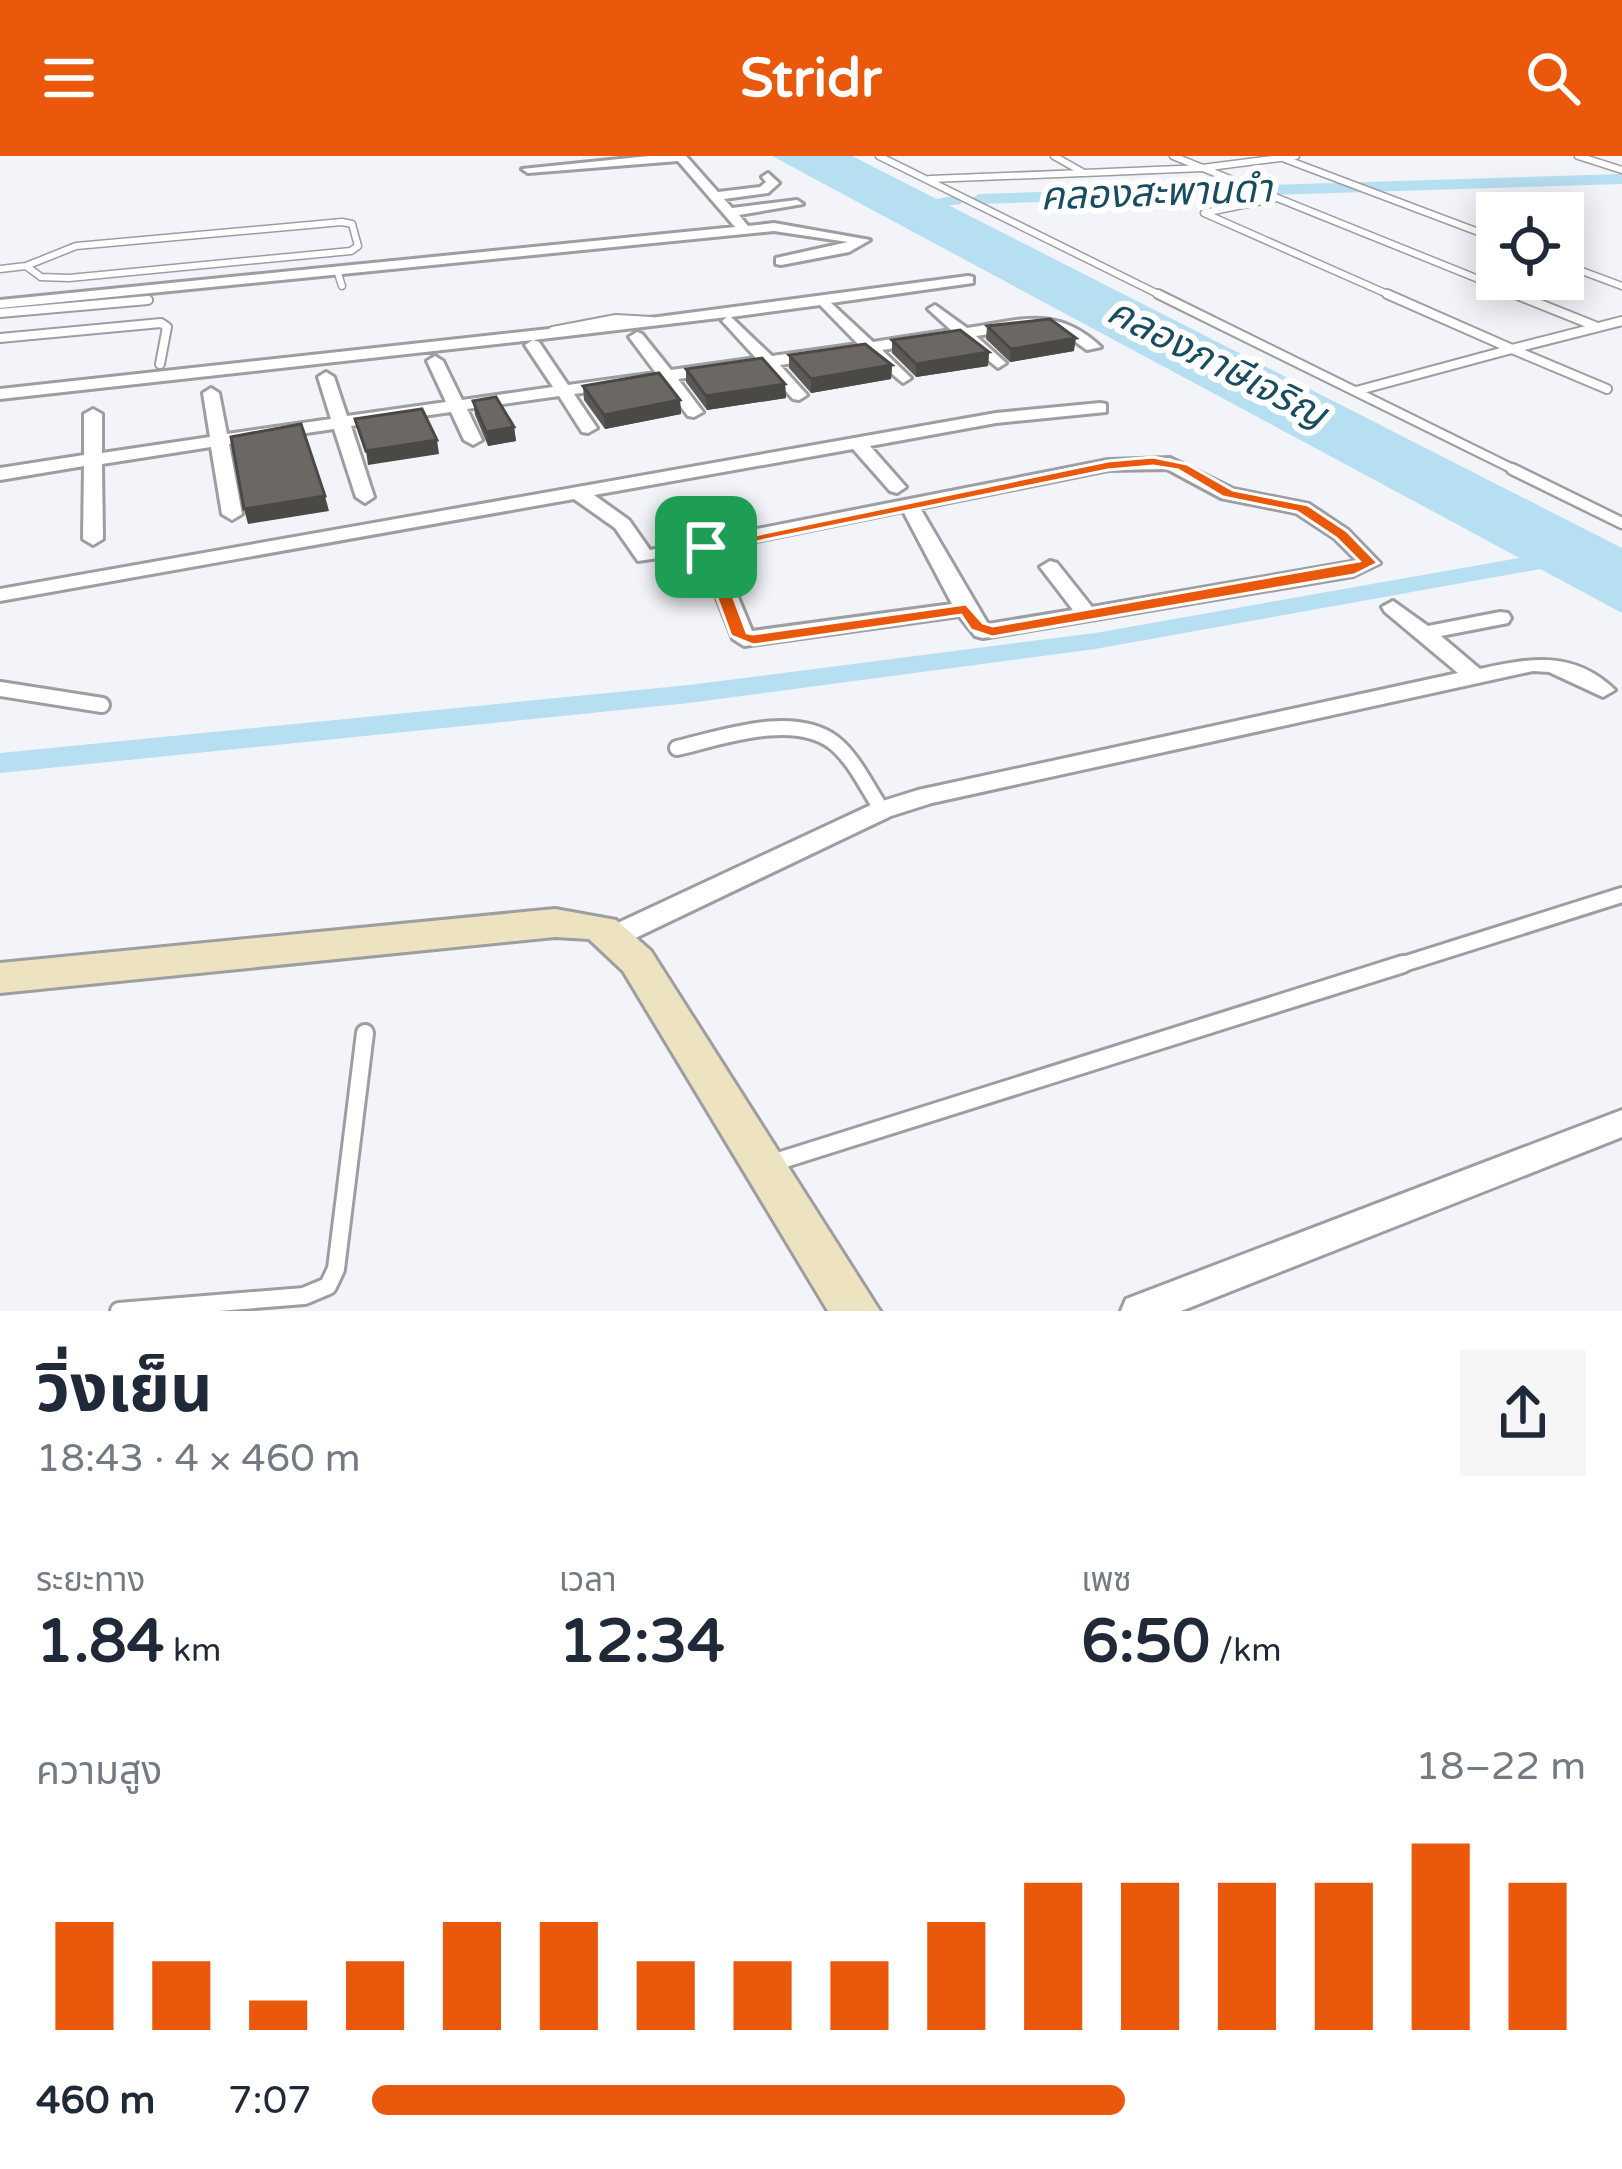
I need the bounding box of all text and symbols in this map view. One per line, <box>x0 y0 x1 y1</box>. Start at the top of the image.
icon: menu <box>36 45 102 111</box>
icon: search <box>1520 45 1586 111</box>
text: Stridr <box>740 46 882 111</box>
water label: คลองสะพานดำ <box>1039 165 1275 221</box>
map controls <box>1476 192 1584 300</box>
button: locate <box>1476 192 1584 300</box>
water label: คลองภาษีเจริญ <box>1100 288 1337 439</box>
pin <box>655 496 757 598</box>
icon: arrive <box>673 514 739 580</box>
text: วิ่งเย็น <box>36 1350 213 1430</box>
button: share <box>1460 1350 1586 1476</box>
text: 18:43 · 4 × 460 m <box>36 1435 361 1482</box>
text: ระยะทาง <box>36 1561 145 1600</box>
text: เวลา <box>559 1561 617 1600</box>
text: เพซ <box>1081 1561 1132 1600</box>
text: 1.84 <box>36 1606 164 1678</box>
text: 12:34 <box>559 1606 725 1678</box>
text: 6:50 <box>1081 1606 1210 1678</box>
text: km <box>164 1631 221 1670</box>
text: /km <box>1210 1631 1281 1670</box>
text: 18–22 m <box>1415 1743 1586 1790</box>
text: ความสูง <box>36 1748 162 1795</box>
text: 460 m <box>36 2077 155 2124</box>
text: 7:07 <box>228 2077 312 2124</box>

